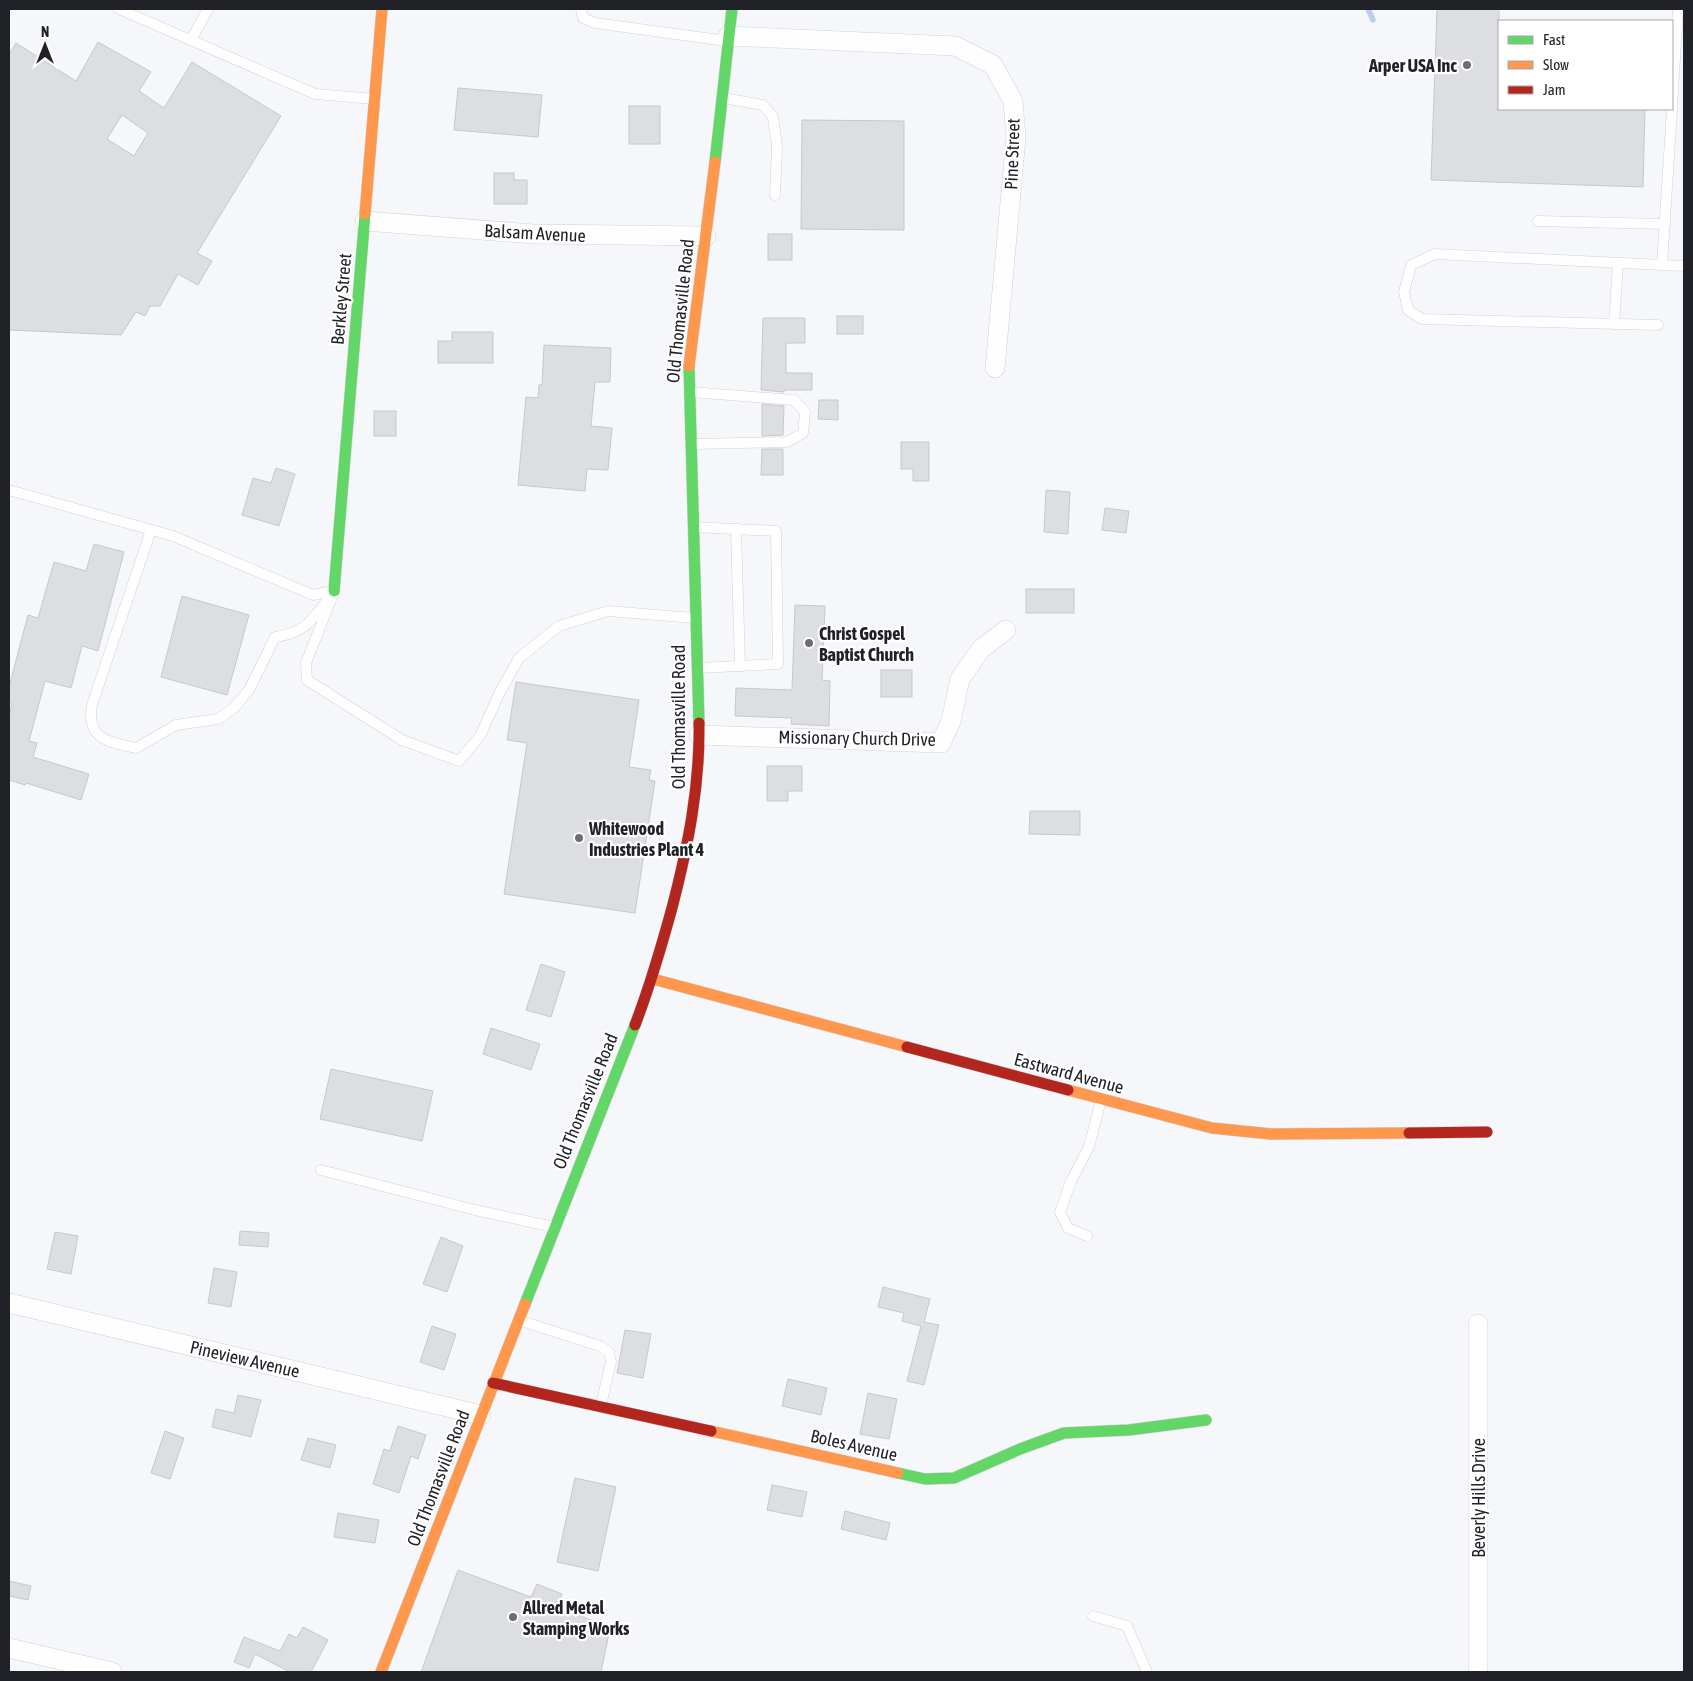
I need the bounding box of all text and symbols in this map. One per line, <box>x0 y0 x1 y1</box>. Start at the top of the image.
north arrow <box>20 20 70 70</box>
legend <box>1498 20 1673 110</box>
text: N <box>41 24 49 40</box>
text: Fast <box>1543 31 1565 48</box>
place label: Arper USA Inc <box>1368 55 1457 76</box>
text: Slow <box>1543 56 1569 73</box>
marker: Arper USA Inc <box>1461 59 1473 71</box>
text: Jam <box>1543 81 1566 98</box>
street label: Pine Street <box>1000 118 1024 190</box>
street label: Balsam Avenue <box>484 220 586 246</box>
street label: Old Thomasville Road <box>662 238 698 384</box>
street label: Berkley Street <box>327 252 355 346</box>
place label: Christ Gospel Baptist Church <box>819 623 914 665</box>
marker: Christ Gospel Baptist Church <box>803 637 815 649</box>
street label: Old Thomasville Road <box>668 645 689 789</box>
street label: Missionary Church Drive <box>778 726 936 750</box>
place label: Whitewood Industries Plant 4 <box>588 818 704 860</box>
marker: Whitewood Industries Plant 4 <box>573 832 585 844</box>
street label: Old Thomasville Road <box>548 1030 622 1172</box>
street label: Eastward Avenue <box>1012 1048 1126 1098</box>
street label: Pineview Avenue <box>188 1336 302 1382</box>
street label: Old Thomasville Road <box>402 1407 474 1549</box>
street label: Boles Avenue <box>809 1425 899 1465</box>
street label: Beverly Hills Drive <box>1468 1438 1489 1558</box>
place label: Allred Metal Stamping Works <box>522 1597 630 1639</box>
marker: Allred Metal Stamping Works <box>507 1611 519 1623</box>

